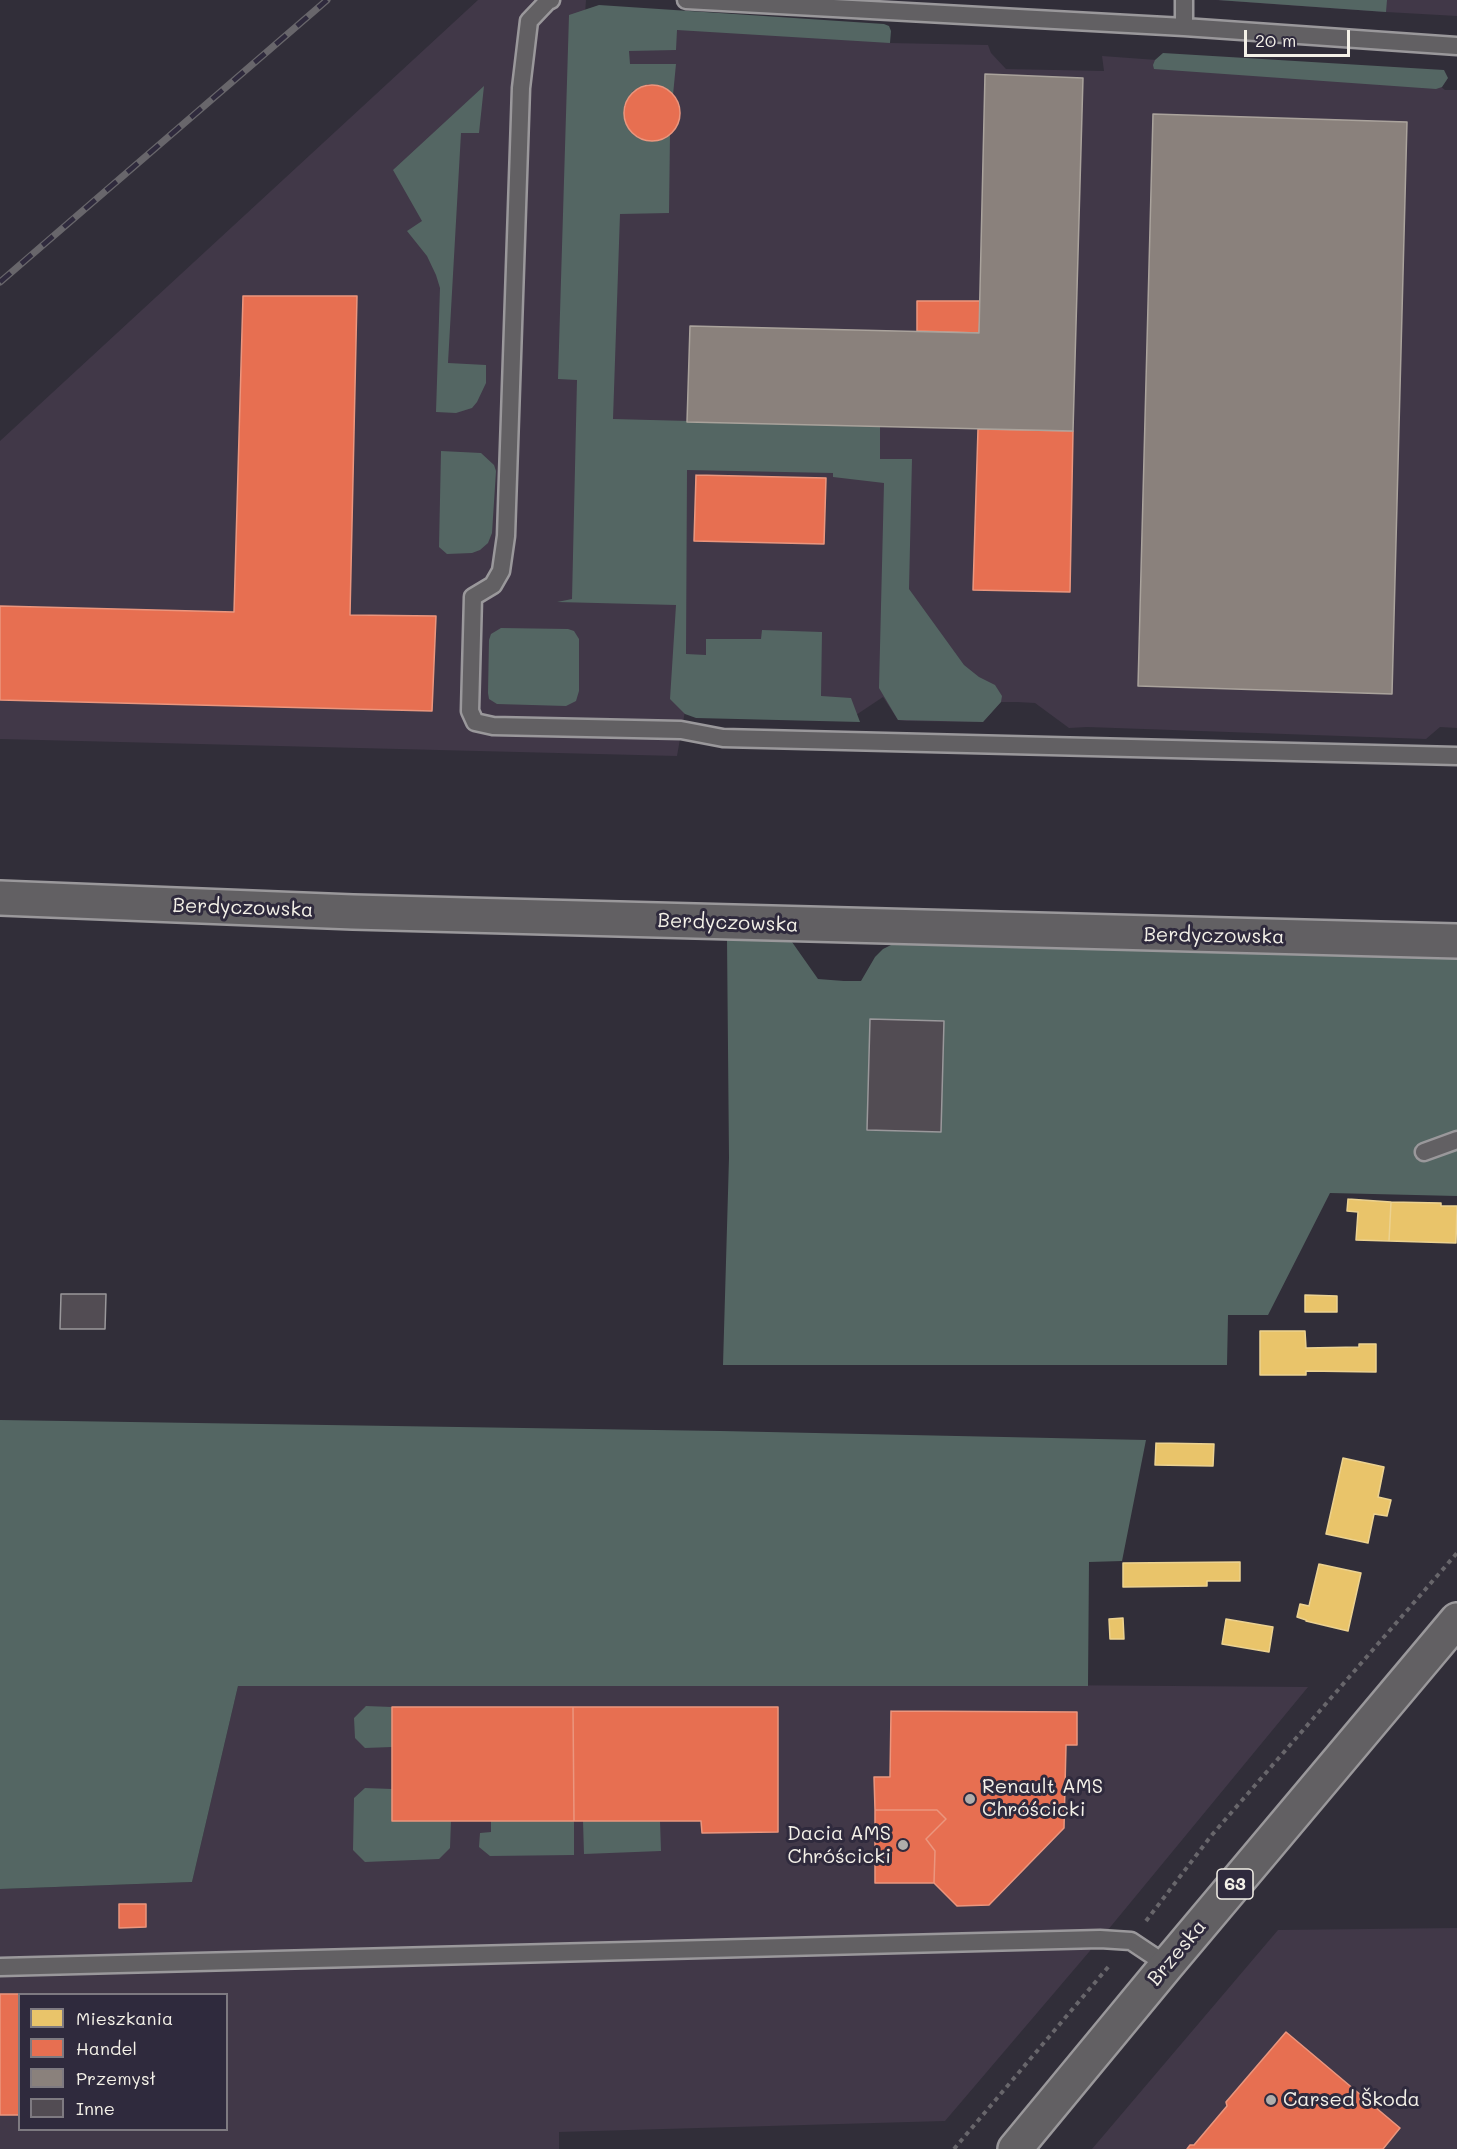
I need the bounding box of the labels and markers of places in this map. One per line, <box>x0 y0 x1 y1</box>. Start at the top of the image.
place label: Renault AMS Chróścicki <box>982 1775 1103 1822</box>
marker: Renault AMS Chróścicki <box>963 1792 977 1806</box>
place label: Dacia AMS Chróścicki <box>787 1822 891 1869</box>
marker: Dacia AMS Chróścicki <box>896 1838 910 1852</box>
place label: Carsed Škoda <box>1283 2088 1420 2112</box>
marker: Carsed Škoda <box>1264 2093 1278 2107</box>

